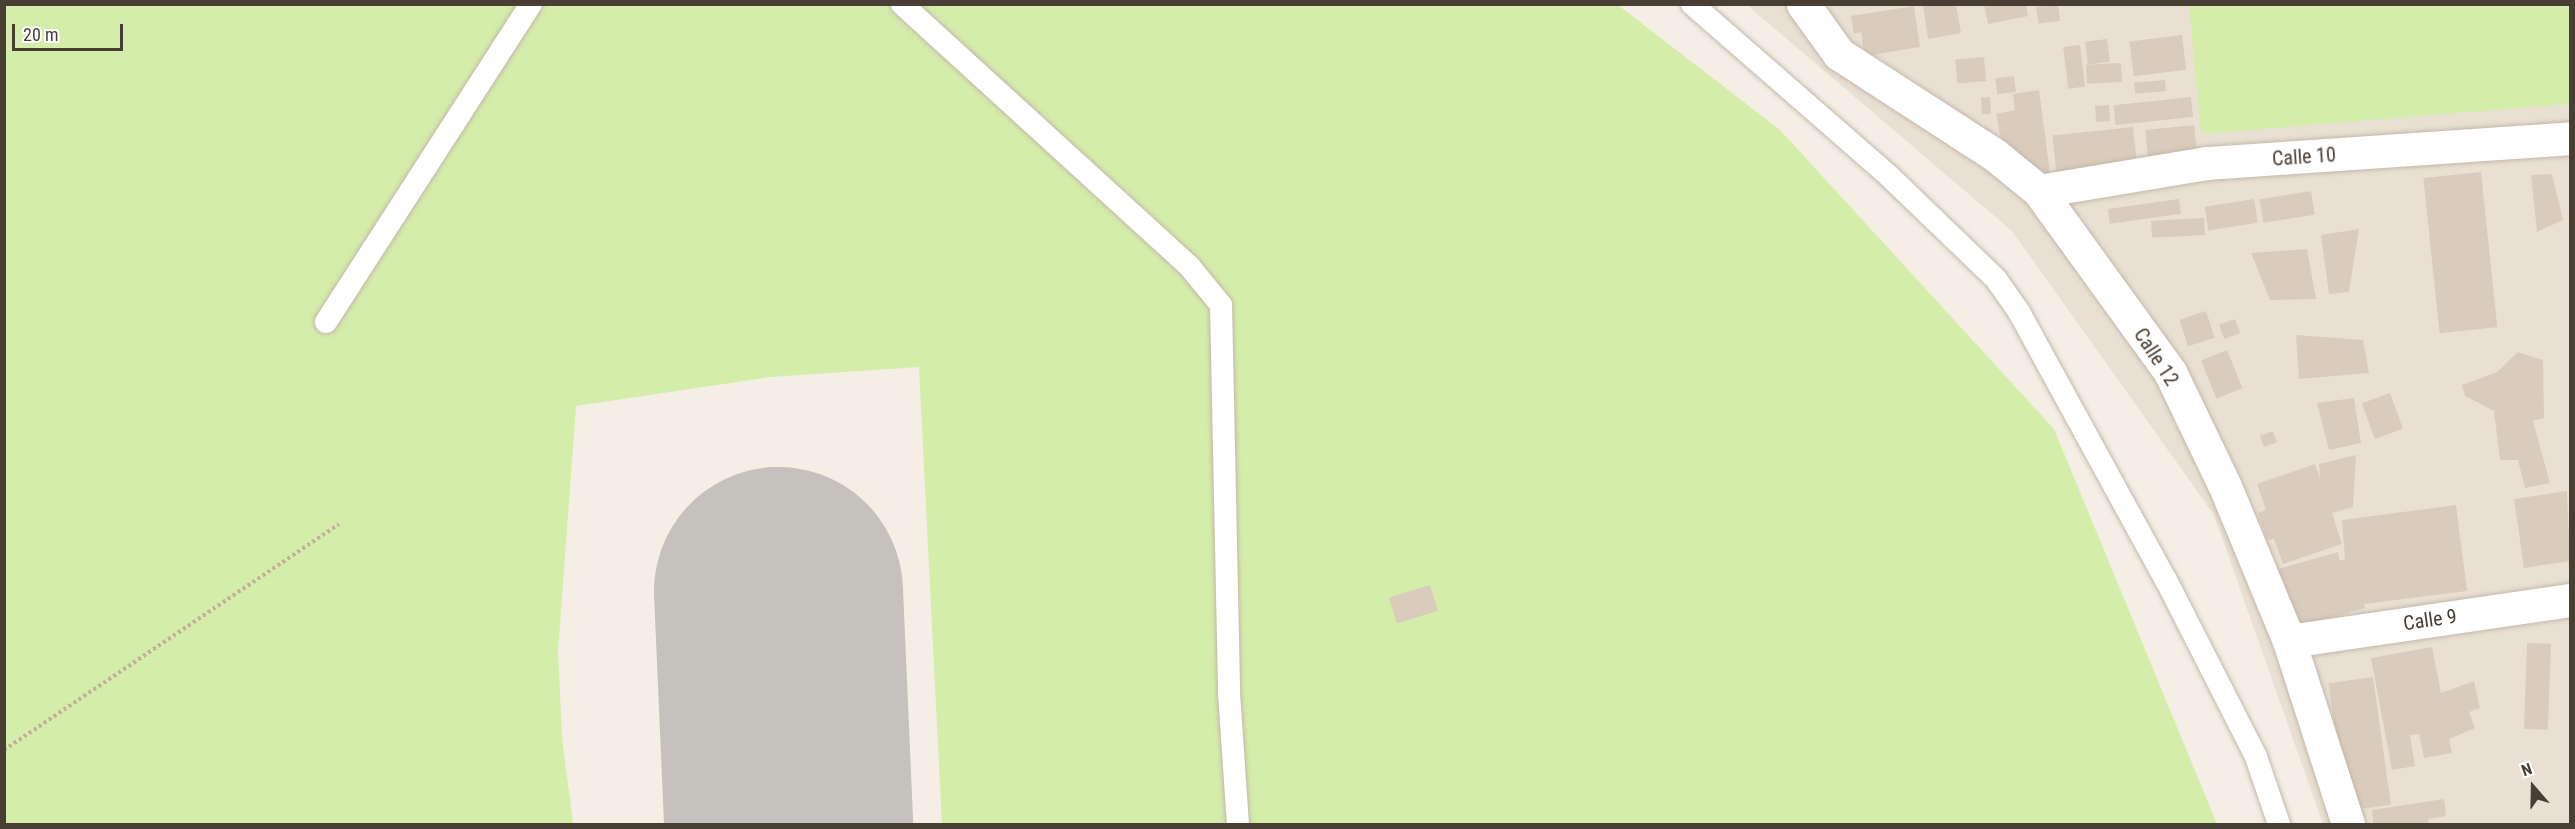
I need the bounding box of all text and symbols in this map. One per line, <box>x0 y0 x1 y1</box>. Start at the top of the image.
scale bar <box>15 12 126 50</box>
text: 20 m <box>23 24 58 45</box>
street label: Calle 10 <box>2271 143 2337 171</box>
street label: Calle 12 <box>2129 324 2183 390</box>
street label: Calle 9 <box>2402 604 2458 636</box>
north arrow <box>2503 757 2563 817</box>
text: N <box>2519 759 2535 780</box>

